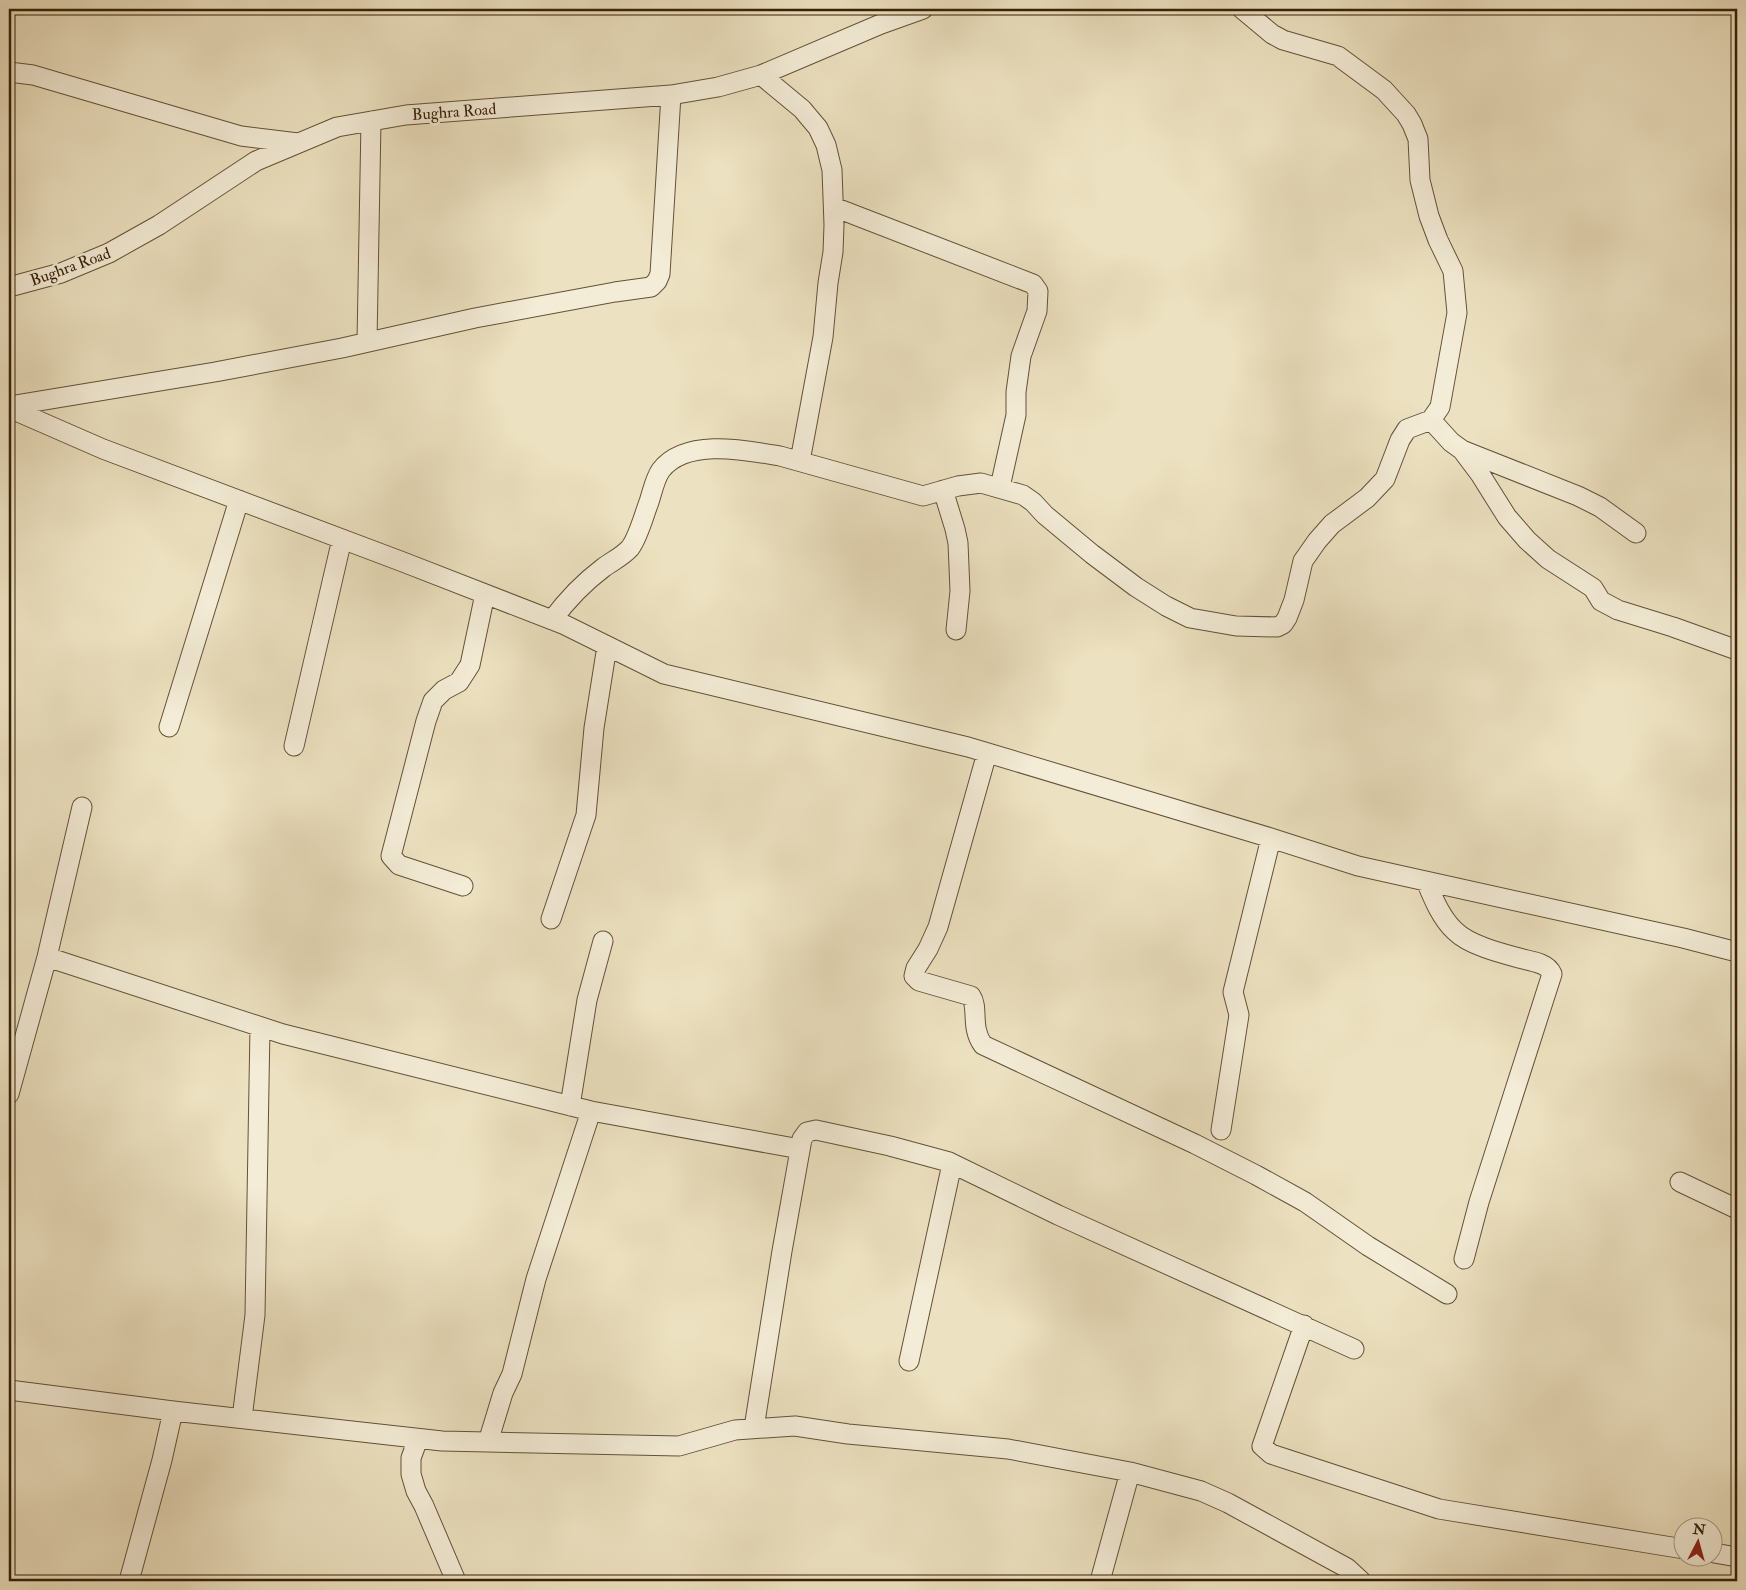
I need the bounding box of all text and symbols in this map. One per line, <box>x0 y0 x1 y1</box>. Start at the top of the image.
street label: Bughra Road <box>411 99 497 125</box>
street label: Bughra Road <box>27 243 114 291</box>
north arrow <box>1674 1518 1724 1568</box>
text: N <box>1691 1520 1707 1539</box>

